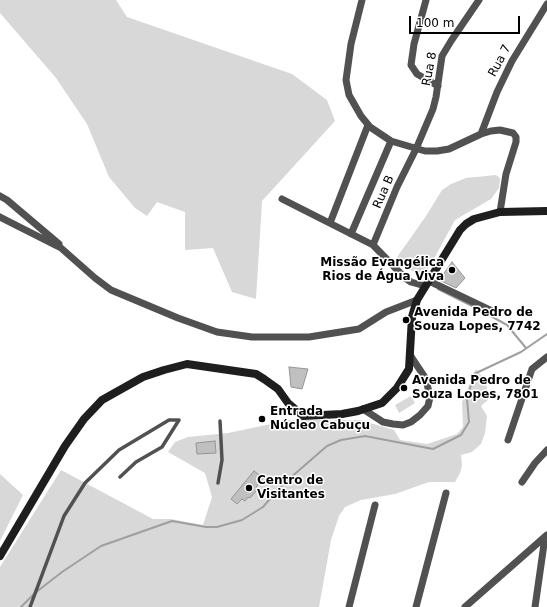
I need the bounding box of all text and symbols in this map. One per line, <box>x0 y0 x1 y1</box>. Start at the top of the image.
scale bar <box>411 8 522 34</box>
text: 100 m <box>416 16 454 30</box>
street label: Rua 7 <box>486 43 514 79</box>
street label: Rua 8 <box>420 51 440 87</box>
street label: Rua B <box>370 173 398 211</box>
place label: Missão Evangélica Rios de Água Viva <box>320 256 444 284</box>
marker: Missão Evangélica Rios de Água Viva <box>447 265 457 275</box>
place label: Avenida Pedro de Souza Lopes, 7742 <box>414 306 541 334</box>
marker: Avenida Pedro de Souza Lopes, 7742 <box>401 315 411 325</box>
place label: Avenida Pedro de Souza Lopes, 7801 <box>412 374 539 402</box>
marker: Avenida Pedro de Souza Lopes, 7801 <box>399 383 409 393</box>
place label: Entrada Núcleo Cabuçu <box>270 405 370 433</box>
marker: Entrada Núcleo Cabuçu <box>257 414 267 424</box>
place label: Centro de Visitantes <box>257 474 325 502</box>
marker: Centro de Visitantes <box>244 483 254 493</box>

